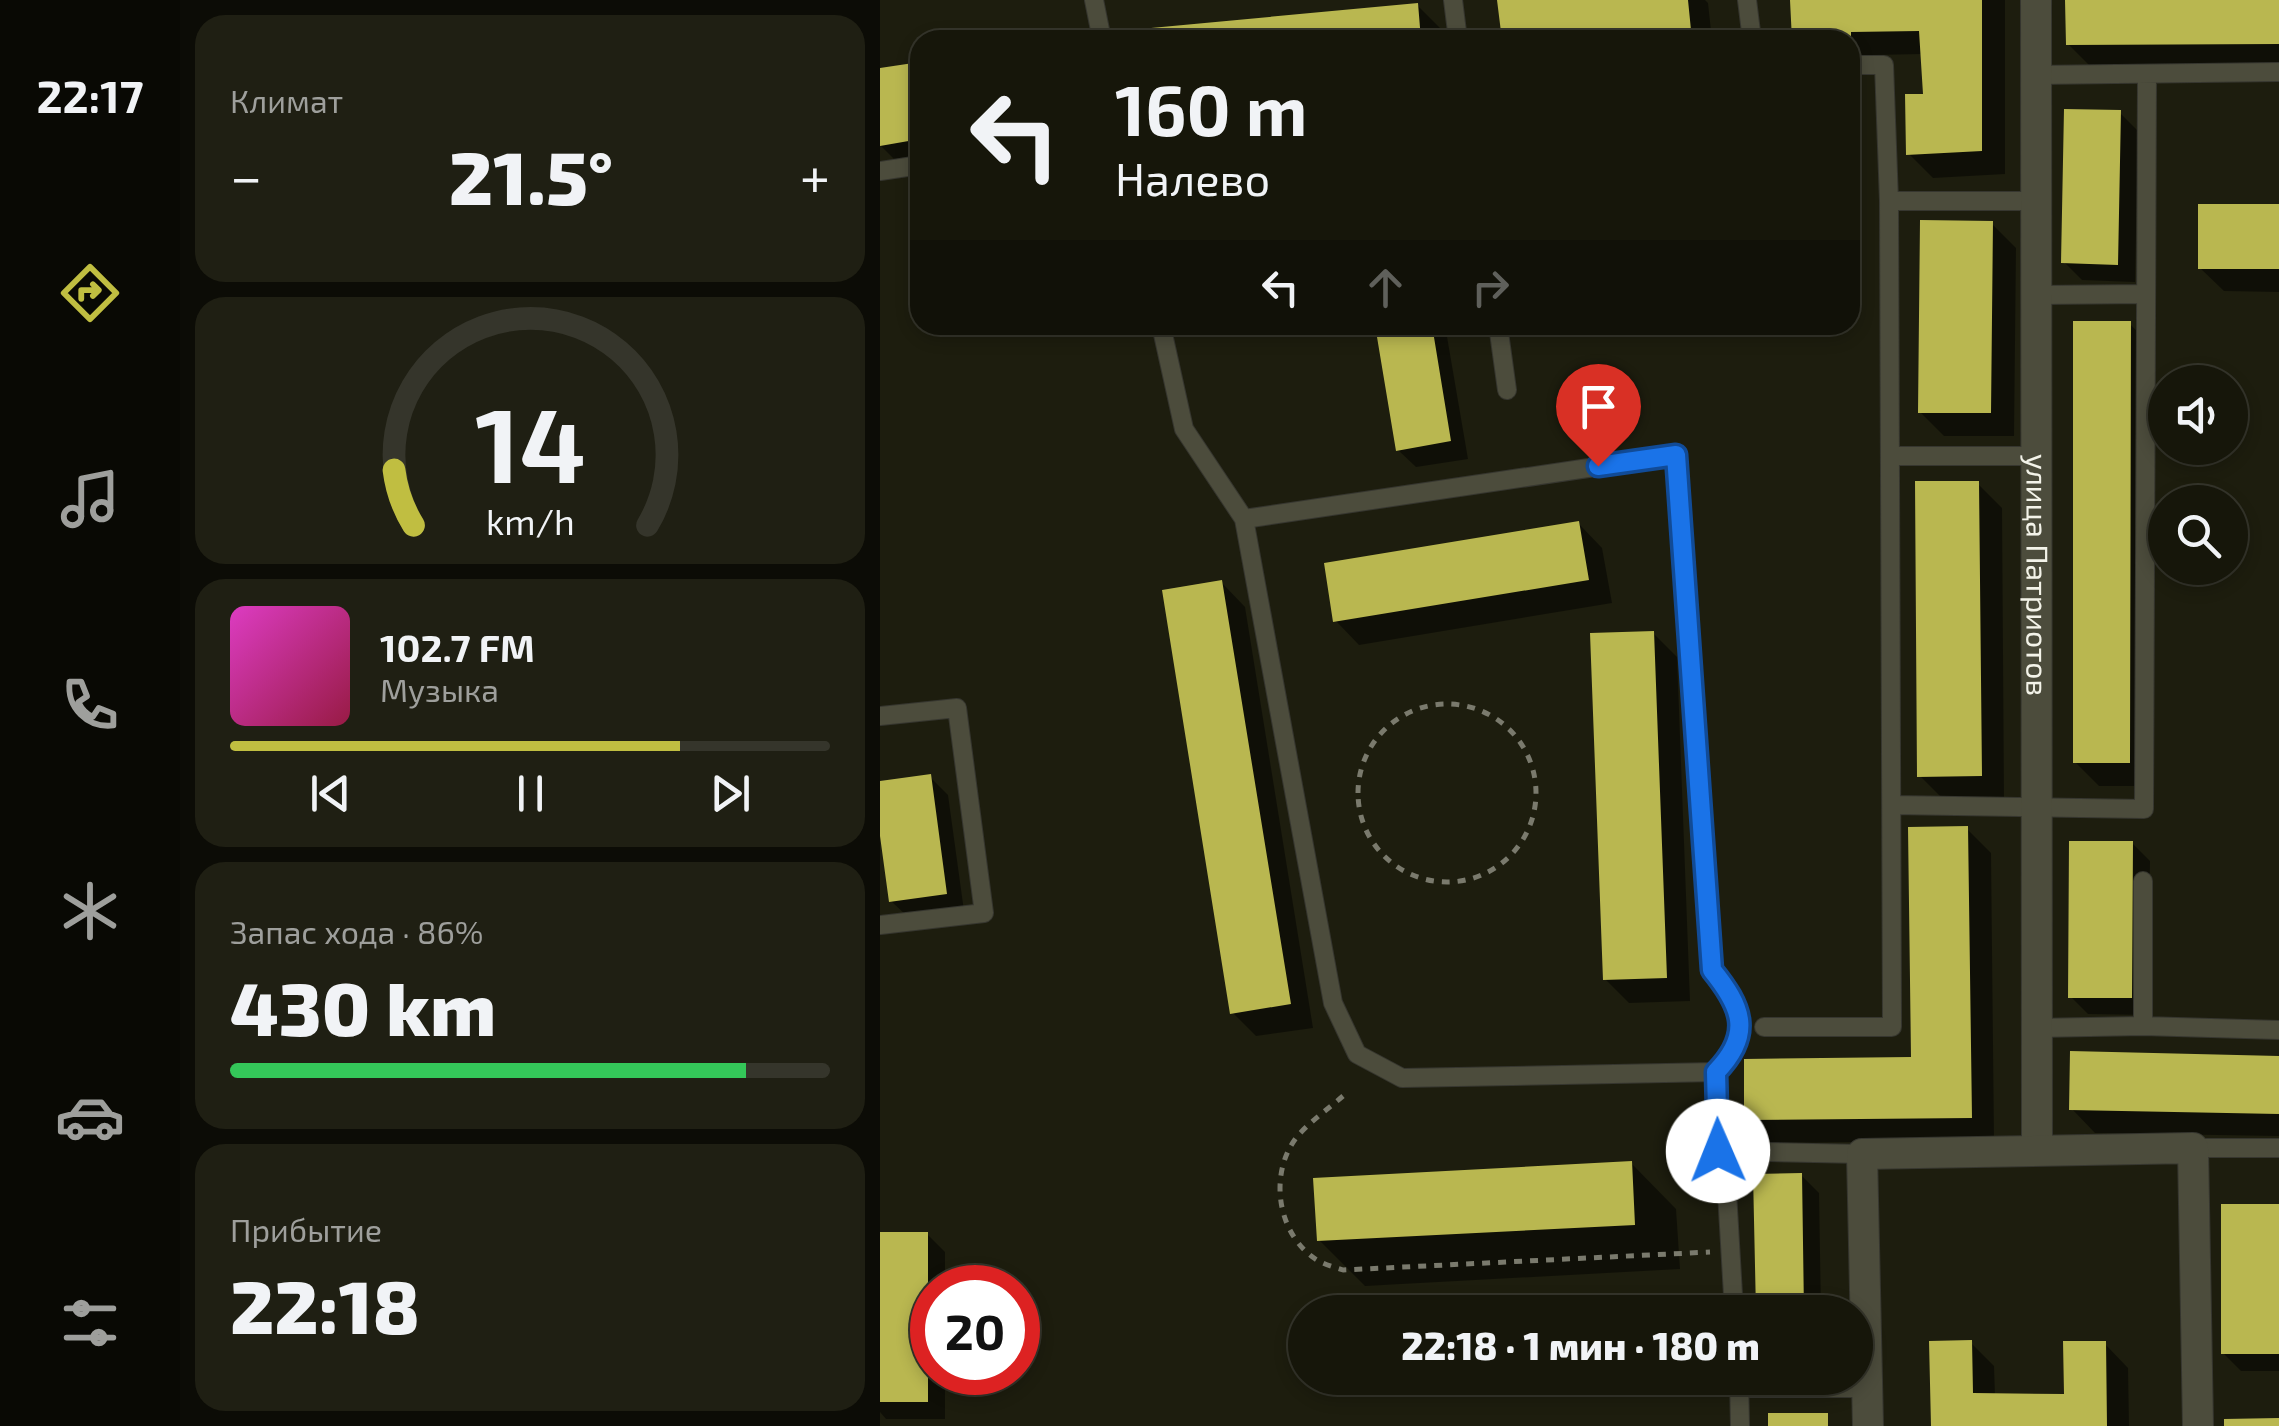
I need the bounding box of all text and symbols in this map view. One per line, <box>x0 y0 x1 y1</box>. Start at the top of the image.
text: 160 m <box>1115 66 1308 150</box>
text: 22:17 <box>36 68 144 122</box>
icon: left <box>950 70 1080 200</box>
text: Климат <box>230 81 343 119</box>
text: 21.5° <box>449 130 613 220</box>
text: − <box>230 142 262 208</box>
text: + <box>800 142 830 208</box>
text: Налево <box>1115 151 1270 205</box>
icon: directions <box>55 258 125 328</box>
icon: left <box>1253 260 1308 315</box>
icon: ahead <box>1358 260 1413 315</box>
icon: right <box>1463 260 1518 315</box>
pin <box>1556 364 1641 467</box>
map controls <box>2148 365 2248 585</box>
button: sound <box>2148 365 2248 465</box>
text: 14 <box>474 379 586 504</box>
icon: arrive <box>1571 379 1626 434</box>
street label: улица Патриотов <box>2019 454 2057 696</box>
icon: music <box>55 464 125 534</box>
button: search <box>2148 485 2248 585</box>
text: km/h <box>486 499 574 542</box>
text: 102.7 FM <box>380 624 535 670</box>
icon: phone <box>55 670 125 740</box>
text: Музыка <box>380 670 499 708</box>
icon: previous <box>303 766 358 821</box>
icon: pause <box>503 766 558 821</box>
icon: next <box>703 766 758 821</box>
icon: climate <box>55 876 125 946</box>
text: Запас хода · 86% <box>230 912 483 950</box>
text: 430 km <box>230 961 496 1051</box>
icon: car <box>55 1082 125 1152</box>
position arrow <box>1666 1099 1770 1203</box>
text: Прибытие <box>230 1210 382 1248</box>
text: 22:18 <box>230 1259 420 1349</box>
speed limit sign: 20 <box>910 1265 1040 1395</box>
icon: filters <box>55 1288 125 1358</box>
text: 22:18 · 1 мин · 180 m <box>1401 1322 1760 1368</box>

